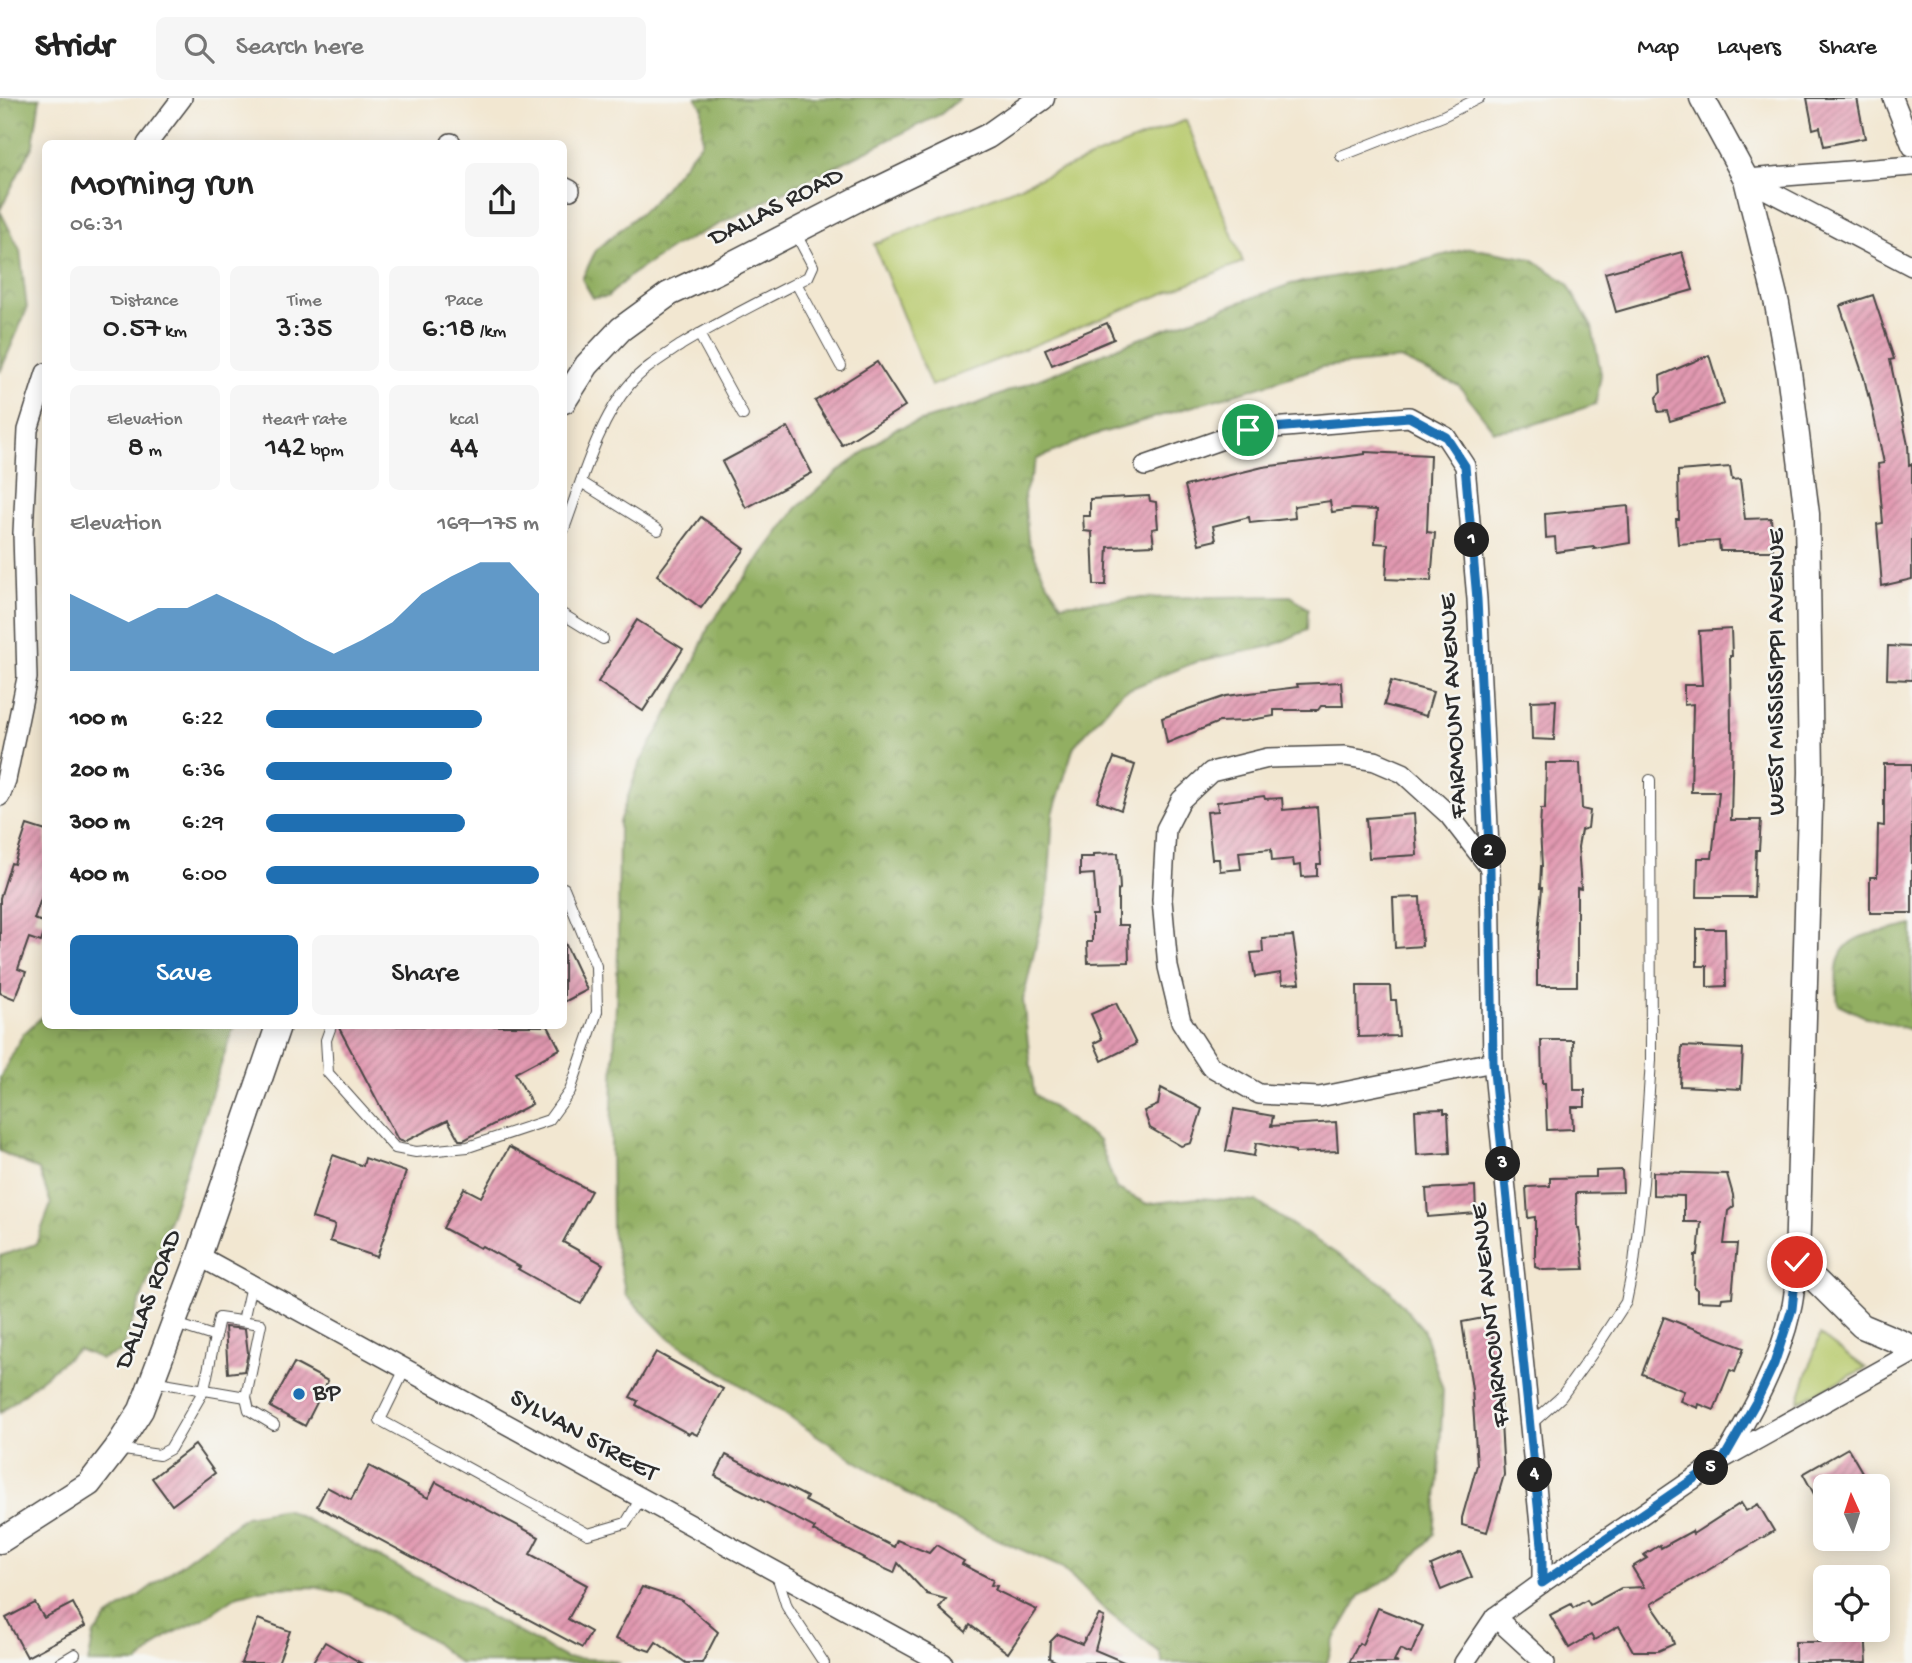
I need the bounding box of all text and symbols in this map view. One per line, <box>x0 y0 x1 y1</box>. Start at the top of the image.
search box <box>156 17 646 80</box>
text: Stridr <box>35 29 114 67</box>
icon: search <box>180 29 218 67</box>
text: Search here <box>236 33 364 64</box>
text: Map <box>1637 34 1679 63</box>
text: Layers <box>1717 34 1781 63</box>
text: Share <box>1819 34 1877 63</box>
street label: DALLAS ROAD <box>703 161 849 256</box>
button: share <box>465 163 539 237</box>
text: Morning run <box>70 164 254 208</box>
text: 06:31 <box>70 212 123 239</box>
text: Distance <box>111 290 178 313</box>
text: Time <box>287 290 322 313</box>
text: Pace <box>446 290 483 313</box>
text: 0.57 <box>103 313 161 348</box>
text: 3:35 <box>276 313 333 348</box>
text: 6:18 <box>422 313 475 348</box>
text: km <box>161 321 187 344</box>
text: /km <box>475 321 506 344</box>
pin <box>1218 400 1278 460</box>
text: Elevation <box>107 409 183 432</box>
text: Heart rate <box>262 409 347 432</box>
text: kcal <box>449 409 479 432</box>
icon: arrive <box>1229 411 1267 449</box>
text: 8 <box>128 432 144 467</box>
text: 142 <box>265 432 306 467</box>
text: 44 <box>450 432 478 467</box>
text: m <box>144 440 162 463</box>
text: bpm <box>306 440 344 463</box>
text: Elevation <box>70 511 161 538</box>
text: 169–175 m <box>437 511 539 538</box>
pin: 1 <box>1454 522 1490 558</box>
text: 1 <box>1468 528 1475 551</box>
street label: WEST MISSISSIPPI AVENUE <box>1763 528 1794 815</box>
street label: FAIRMOUNT AVENUE <box>1434 592 1476 820</box>
text: 100 m <box>70 706 127 733</box>
text: 6:22 <box>182 706 223 733</box>
text: 200 m <box>70 758 129 785</box>
text: 6:36 <box>182 758 224 785</box>
text: 300 m <box>70 810 130 837</box>
text: 6:29 <box>182 810 224 837</box>
pin: 2 <box>1472 834 1506 870</box>
text: 2 <box>1484 840 1493 863</box>
text: 400 m <box>70 862 129 889</box>
text: 6:00 <box>182 862 227 889</box>
button: Save <box>70 935 298 1015</box>
button: Share <box>312 935 539 1015</box>
pin: 3 <box>1486 1146 1520 1182</box>
text: 3 <box>1498 1152 1507 1175</box>
street label: FAIRMOUNT AVENUE <box>1465 1201 1519 1429</box>
street label: DALLAS ROAD <box>109 1226 191 1376</box>
pin <box>1767 1232 1827 1292</box>
icon: check <box>1778 1243 1816 1281</box>
place label: BP <box>312 1379 341 1410</box>
street label: SYLVAN STREET <box>503 1384 663 1491</box>
marker: BP <box>291 1386 307 1402</box>
pin: 5 <box>1694 1450 1728 1486</box>
text: 5 <box>1706 1456 1716 1479</box>
pin: 4 <box>1518 1458 1552 1492</box>
text: 4 <box>1530 1463 1539 1486</box>
north arrow <box>1813 1474 1890 1550</box>
map controls <box>1813 1474 1890 1642</box>
button: locate <box>1813 1565 1890 1642</box>

